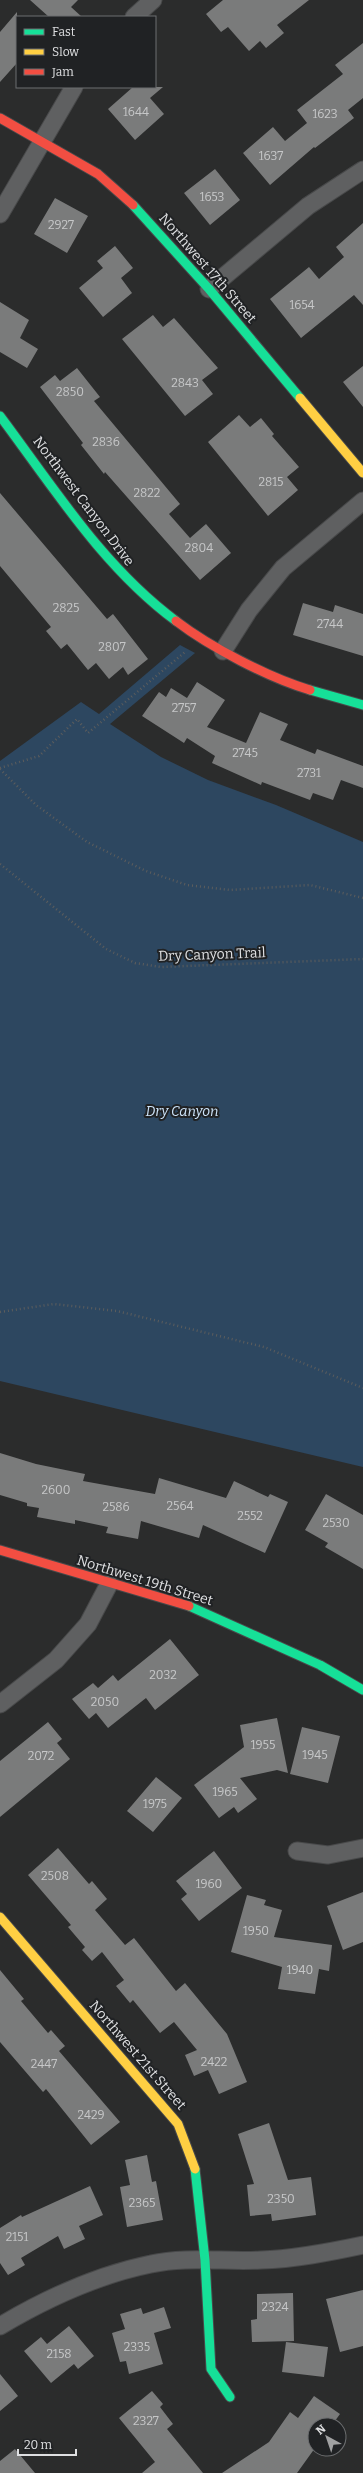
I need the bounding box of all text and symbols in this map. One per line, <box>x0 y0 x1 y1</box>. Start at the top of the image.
legend <box>16 16 156 88</box>
text: Fast <box>52 25 76 39</box>
text: Slow <box>52 45 79 59</box>
text: Jam <box>51 65 74 79</box>
house number: 1644 <box>123 105 149 119</box>
house number: 1623 <box>312 107 338 121</box>
house number: 1637 <box>259 149 283 163</box>
house number: 1653 <box>200 190 224 204</box>
street label: Northwest 17th Street <box>155 210 260 327</box>
house number: 2927 <box>48 218 74 232</box>
house number: 1654 <box>289 298 315 312</box>
house number: 2843 <box>171 376 199 390</box>
house number: 2850 <box>56 385 84 399</box>
street label: Northwest Canyon Drive <box>29 433 138 569</box>
house number: 2836 <box>92 435 120 449</box>
house number: 2815 <box>258 475 284 489</box>
house number: 2822 <box>134 486 160 500</box>
house number: 2804 <box>185 541 213 555</box>
house number: 2825 <box>53 601 79 615</box>
house number: 2744 <box>317 617 343 631</box>
house number: 2807 <box>98 640 126 654</box>
house number: 2757 <box>172 701 196 715</box>
house number: 2745 <box>232 746 258 760</box>
house number: 2731 <box>297 766 321 780</box>
street label: Dry Canyon Trail <box>158 944 266 965</box>
park label: Dry Canyon <box>145 1103 219 1120</box>
house number: 2600 <box>42 1483 70 1497</box>
house number: 2564 <box>166 1499 194 1513</box>
house number: 2586 <box>102 1500 130 1514</box>
house number: 2552 <box>237 1509 263 1523</box>
house number: 2530 <box>322 1516 350 1530</box>
street label: Northwest 19th Street <box>75 1552 215 1609</box>
house number: 2032 <box>149 1668 177 1682</box>
house number: 2050 <box>91 1695 119 1709</box>
house number: 1955 <box>251 1738 275 1752</box>
house number: 1945 <box>302 1748 328 1762</box>
house number: 2072 <box>28 1749 54 1763</box>
house number: 1965 <box>212 1785 238 1799</box>
house number: 1975 <box>143 1797 167 1811</box>
house number: 2508 <box>41 1869 69 1883</box>
house number: 1960 <box>196 1877 222 1891</box>
house number: 1950 <box>243 1924 269 1938</box>
house number: 1940 <box>287 1963 313 1977</box>
street label: Northwest 21st Street <box>86 1997 190 2113</box>
house number: 2422 <box>201 2055 227 2069</box>
house number: 2447 <box>31 2057 57 2071</box>
house number: 2429 <box>77 2108 105 2122</box>
house number: 2350 <box>267 2192 295 2206</box>
house number: 2365 <box>129 2196 155 2210</box>
house number: 2151 <box>6 2230 28 2244</box>
house number: 2324 <box>262 2300 288 2314</box>
house number: 2335 <box>124 2340 150 2354</box>
house number: 2158 <box>46 2347 72 2361</box>
house number: 2327 <box>133 2414 159 2428</box>
north arrow <box>307 2417 347 2457</box>
text: N <box>313 2422 329 2437</box>
scale bar <box>18 2431 76 2457</box>
text: 20 m <box>24 2438 53 2452</box>

